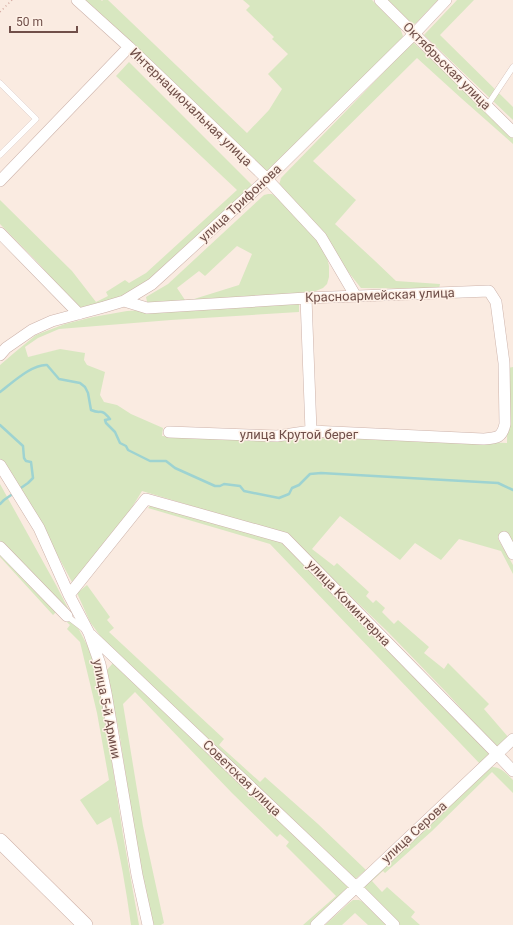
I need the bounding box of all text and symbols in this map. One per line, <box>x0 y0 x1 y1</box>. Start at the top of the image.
scale bar <box>10 8 77 34</box>
text: 50 m <box>16 15 43 29</box>
street label: Октябрьская улица <box>400 19 494 113</box>
street label: Интернациональная улица <box>127 45 255 169</box>
street label: улица Трифонова <box>196 161 284 245</box>
street label: Красноармейская улица <box>305 285 455 305</box>
street label: улица Крутой берег <box>240 427 359 442</box>
street label: улица Коминтерна <box>304 557 394 649</box>
street label: улица 5-й Армии <box>90 658 124 760</box>
street label: Советская улица <box>200 737 284 819</box>
street label: улица Серова <box>378 798 450 866</box>

